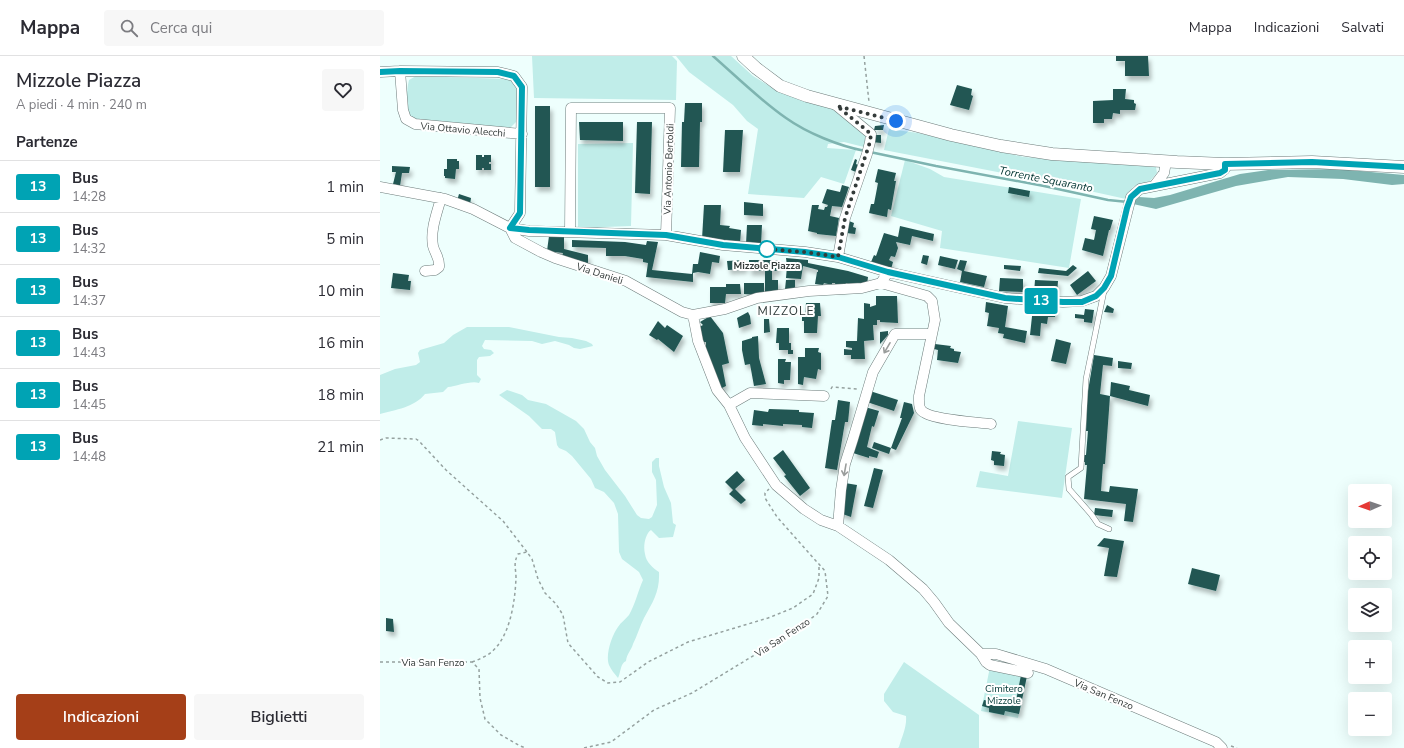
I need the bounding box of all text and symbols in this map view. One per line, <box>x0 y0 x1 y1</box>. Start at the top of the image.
search box <box>104 10 384 46</box>
text: Mappa <box>20 15 80 41</box>
icon: search <box>118 17 140 39</box>
text: Cerca qui <box>150 18 212 38</box>
text: Mappa <box>1189 18 1232 37</box>
text: Indicazioni <box>1254 18 1319 37</box>
text: Salvati <box>1341 18 1384 37</box>
text: Mizzole Piazza <box>16 68 141 94</box>
button: heart <box>322 69 364 111</box>
text: A piedi · 4 min · 240 m <box>16 96 147 114</box>
your location <box>886 111 906 131</box>
street label: Via Ottavio Alecchi <box>419 119 506 141</box>
street label: Via Antonio Bertoldi <box>660 123 678 216</box>
text: Partenze <box>16 132 78 152</box>
water label: Torrente Squaranto <box>998 163 1094 196</box>
text: Bus <box>72 168 98 188</box>
text: 13 <box>30 177 46 196</box>
text: 1 min <box>326 177 364 197</box>
text: 14:28 <box>72 188 106 206</box>
text: Bus <box>72 220 98 240</box>
text: 13 <box>30 229 46 248</box>
text: 5 min <box>326 229 364 249</box>
text: 14:32 <box>72 240 106 258</box>
marker: Mizzole Piazza <box>758 240 776 258</box>
place label: Mizzole Piazza <box>733 259 801 273</box>
street label: Via Danieli <box>574 260 625 288</box>
text: Bus <box>72 272 98 292</box>
text: 13 <box>30 281 46 300</box>
text: 10 min <box>317 281 364 301</box>
line badge: 13 <box>1023 288 1059 314</box>
text: 13 <box>1033 291 1049 310</box>
text: 14:37 <box>72 292 106 310</box>
district label: MIZZOLE <box>757 303 815 319</box>
text: Bus <box>72 324 98 344</box>
text: 13 <box>30 333 46 352</box>
text: 16 min <box>317 333 364 353</box>
one-way arrow <box>882 342 890 354</box>
text: 14:43 <box>72 344 106 362</box>
text: Bus <box>72 376 98 396</box>
text: 13 <box>30 385 46 404</box>
text: 18 min <box>317 385 364 405</box>
text: 14:45 <box>72 396 106 414</box>
text: Bus <box>72 428 98 448</box>
text: 13 <box>30 437 46 456</box>
text: 21 min <box>317 437 364 457</box>
text: 14:48 <box>72 448 106 466</box>
one-way arrow <box>840 463 848 476</box>
north arrow <box>1348 484 1392 528</box>
map controls <box>1348 484 1392 736</box>
button: locate <box>1348 536 1392 580</box>
button: layers <box>1348 588 1392 632</box>
street label: Via San Fenzo <box>751 615 813 661</box>
button: + <box>1348 640 1392 684</box>
street label: Via San Fenzo <box>400 656 465 670</box>
street label: Via San Fenzo <box>1071 676 1136 714</box>
park label: Cimitero Mizzole <box>985 682 1023 708</box>
button: − <box>1348 692 1392 736</box>
button: Indicazioni <box>16 694 186 740</box>
button: Biglietti <box>194 694 364 740</box>

